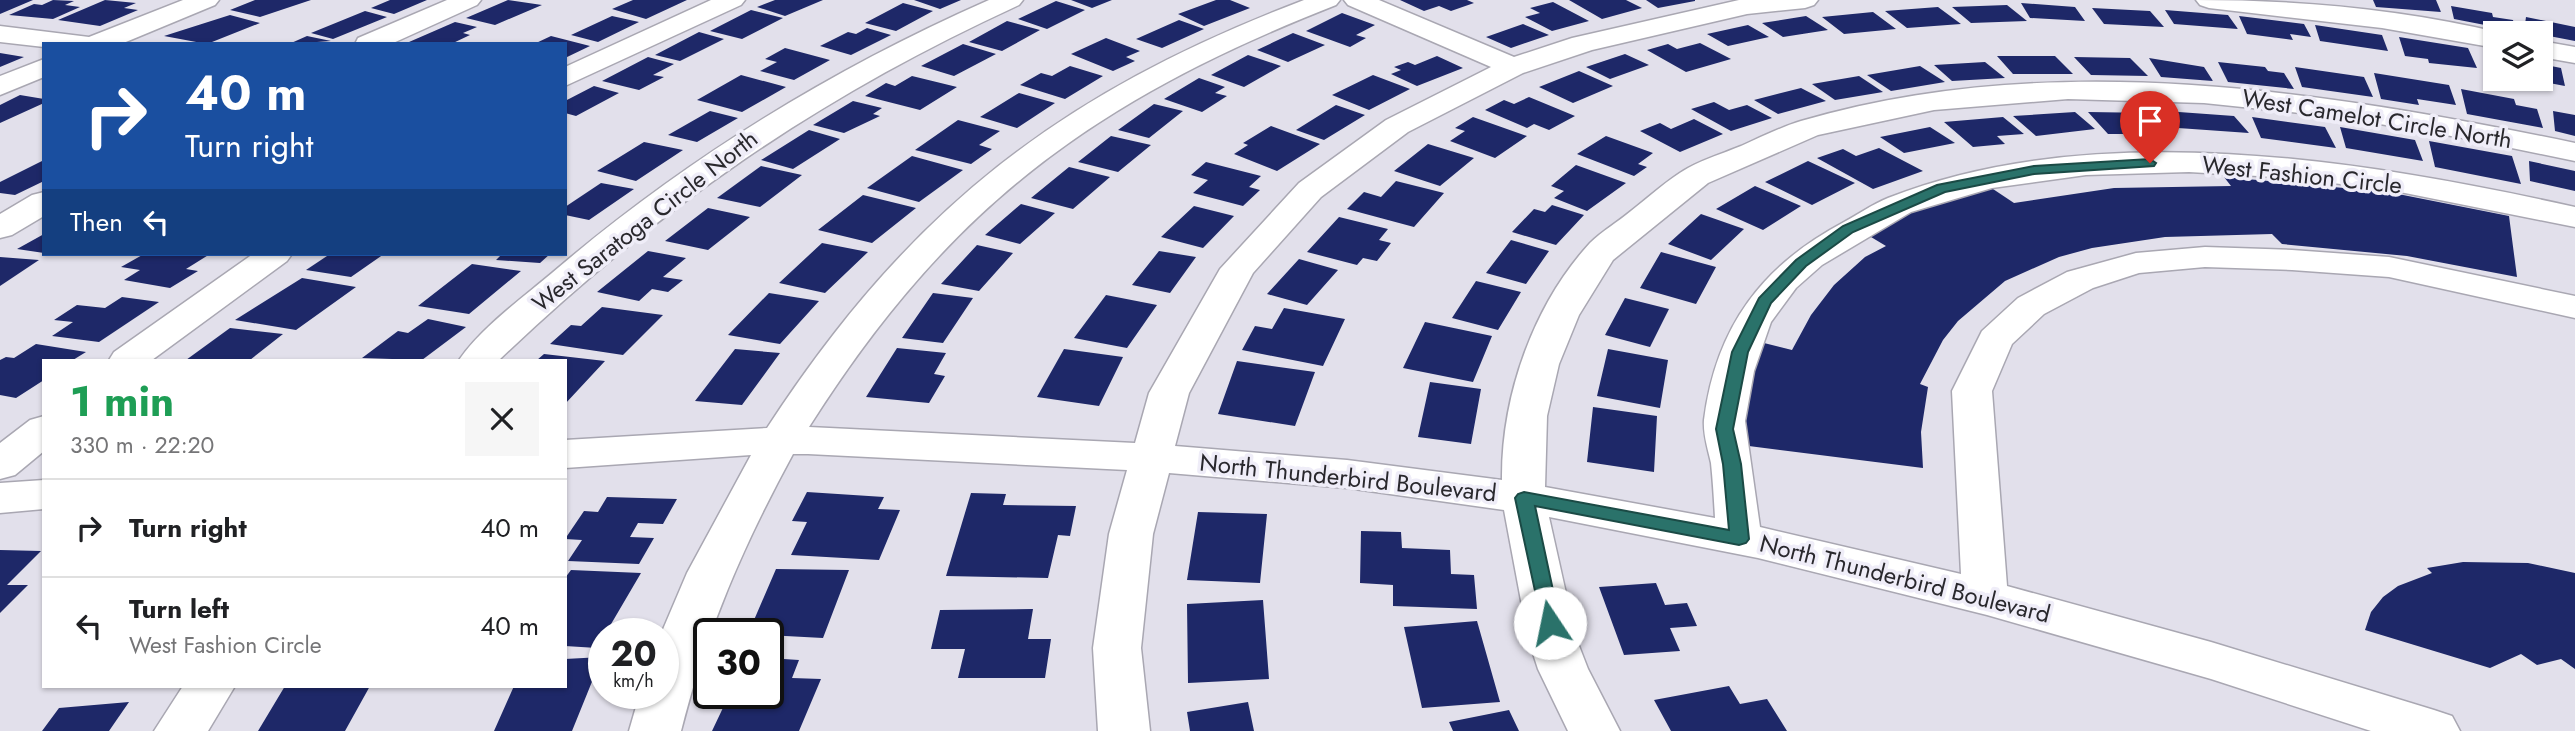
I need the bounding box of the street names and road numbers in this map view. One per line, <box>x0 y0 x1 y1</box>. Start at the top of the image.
street label: West Camelot Circle North <box>2240 80 2515 157</box>
street label: West Saratoga Circle North <box>524 121 765 320</box>
street label: West Fashion Circle <box>2200 147 2404 202</box>
street label: North Thunderbird Boulevard <box>1198 445 1498 511</box>
street label: North Thunderbird Boulevard <box>1756 525 2054 632</box>

